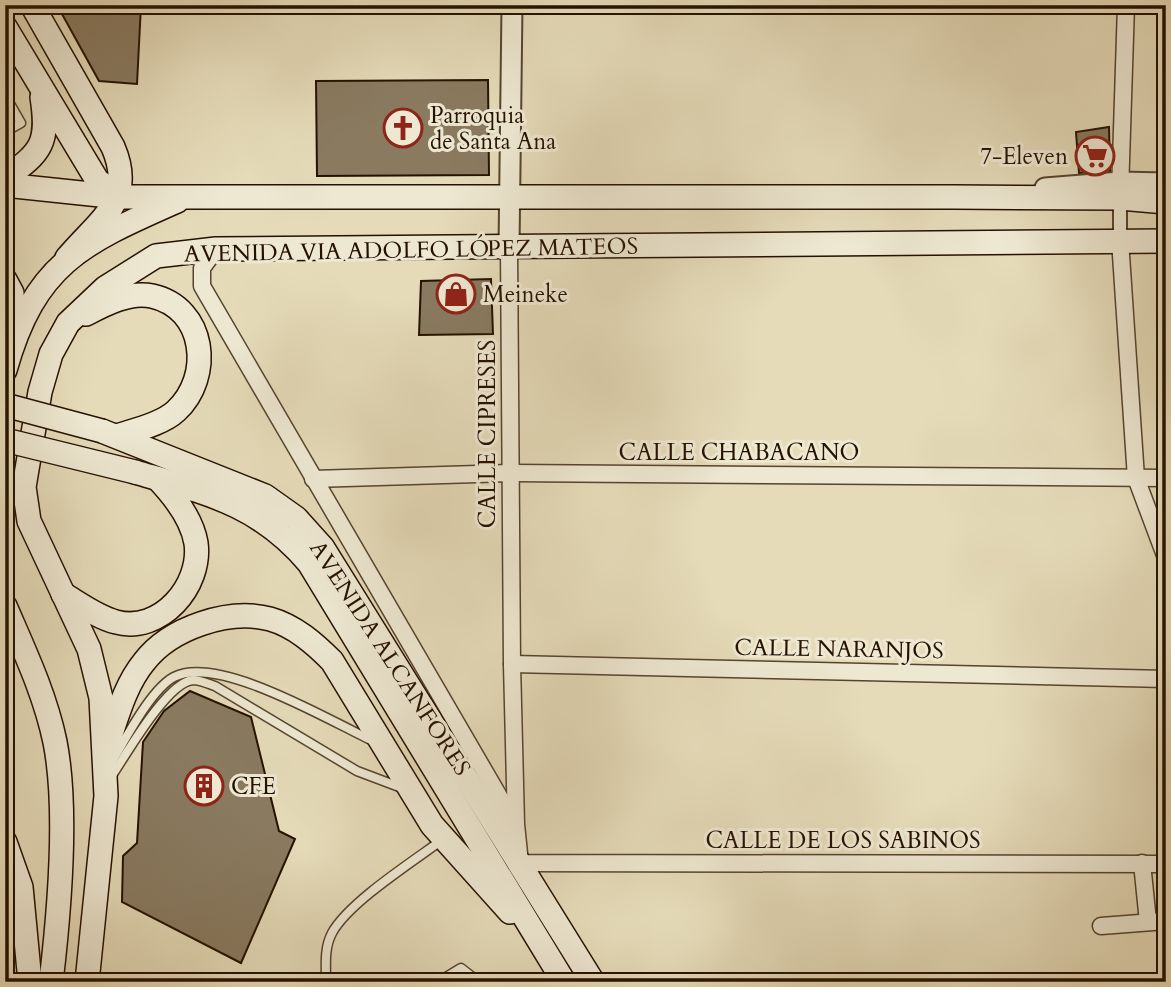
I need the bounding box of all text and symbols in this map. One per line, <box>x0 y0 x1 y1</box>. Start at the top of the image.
place label: Parroquia de Santa Ana <box>430 100 556 157</box>
church icon: Parroquia de Santa Ana <box>382 107 424 149</box>
supermarket icon: 7-Eleven <box>1074 135 1116 177</box>
place label: 7-Eleven <box>980 141 1068 172</box>
street label: AVENIDA VIA ADOLFO LÓPEZ MATEOS <box>184 230 638 269</box>
shop icon: Meineke <box>435 273 477 315</box>
place label: Meineke <box>483 279 568 310</box>
street label: CALLE CIPRESES <box>472 340 503 528</box>
street label: CALLE CHABACANO <box>619 437 859 468</box>
street label: AVENIDA ALCANFORES <box>302 534 478 782</box>
street label: CALLE NARANJOS <box>734 632 944 666</box>
building icon: CFE <box>183 765 225 807</box>
place label: CFE <box>231 771 276 802</box>
street label: CALLE DE LOS SABINOS <box>705 825 981 856</box>

